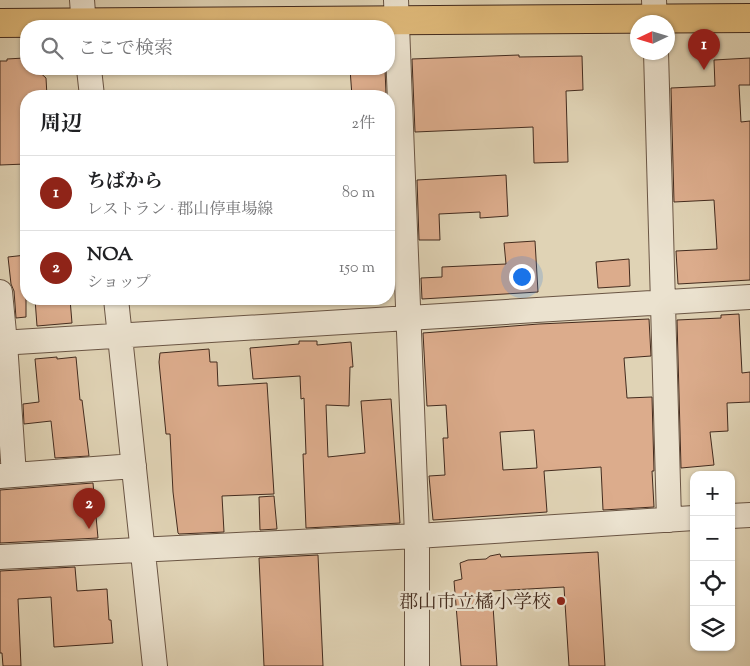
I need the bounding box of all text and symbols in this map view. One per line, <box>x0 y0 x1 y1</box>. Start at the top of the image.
north arrow <box>630 15 675 60</box>
search box <box>20 20 395 75</box>
pin: 1 <box>688 29 720 70</box>
icon: search <box>38 34 66 62</box>
text: ここで検索 <box>78 36 173 63</box>
text: 周辺 <box>40 110 82 140</box>
text: 2件 <box>352 113 375 136</box>
text: ちばから <box>87 169 163 196</box>
text: 1 <box>53 182 59 205</box>
text: 80 m <box>342 182 375 205</box>
text: レストラン · 郡山停車場線 <box>87 199 273 222</box>
text: NOA <box>87 242 133 269</box>
text: 2 <box>52 257 60 280</box>
text: 150 m <box>339 257 375 280</box>
your location <box>509 264 535 290</box>
text: ショップ <box>87 272 151 295</box>
map controls <box>690 471 735 651</box>
button: + <box>690 471 735 516</box>
pin: 2 <box>73 488 105 529</box>
button: − <box>690 516 735 561</box>
button: locate <box>690 561 735 606</box>
place label: 郡山市立橘小学校 <box>399 590 551 617</box>
marker: 郡山市立橘小学校 <box>555 595 567 607</box>
button: layers <box>690 606 735 651</box>

